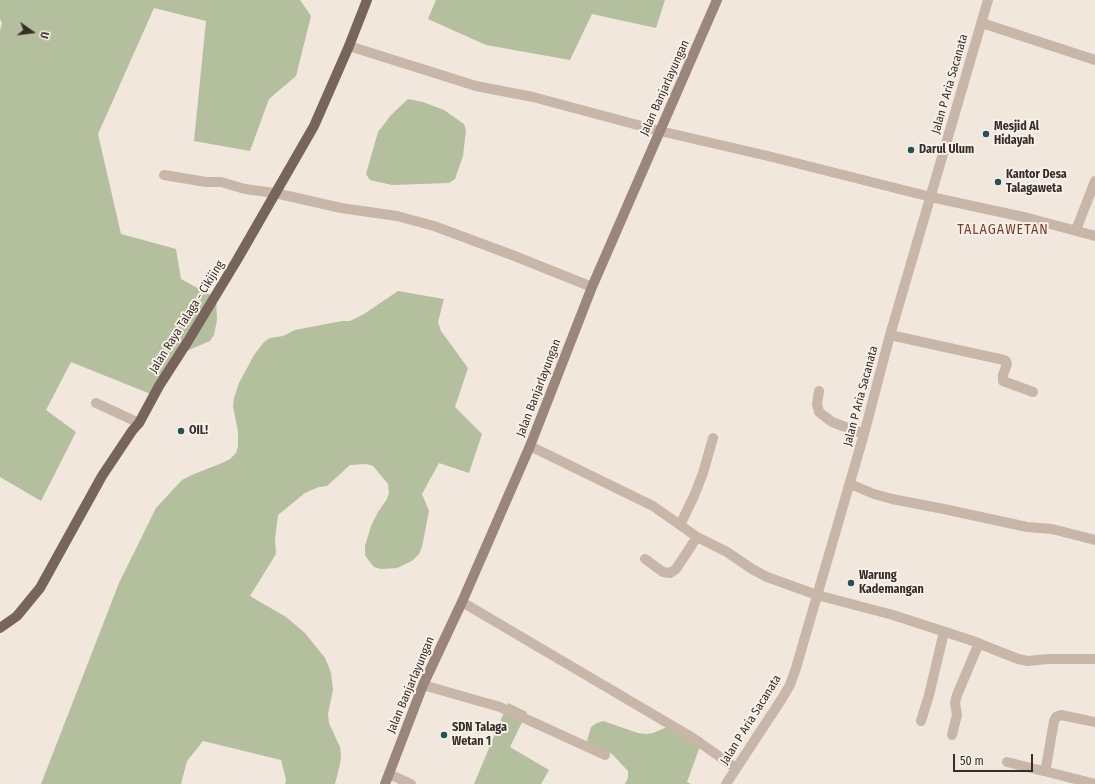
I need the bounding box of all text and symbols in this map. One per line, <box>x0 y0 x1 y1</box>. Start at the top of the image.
north arrow <box>12 12 52 52</box>
text: U <box>37 30 51 40</box>
street label: Jalan P Aria Sacanata <box>929 32 971 136</box>
street label: Jalan Banjarlayungan <box>637 38 693 138</box>
place label: Mesjid Al Hidayah <box>994 120 1039 148</box>
marker: Mesjid Al Hidayah <box>981 129 991 139</box>
place label: Darul Ulum <box>919 143 974 157</box>
marker: Darul Ulum <box>906 145 916 155</box>
place label: Kantor Desa Talagaweta <box>1006 168 1067 196</box>
marker: Kantor Desa Talagaweta <box>993 177 1003 187</box>
district label: TALAGAWETAN <box>957 222 1049 238</box>
street label: Jalan Raya Talaga - Cikijing <box>146 258 228 376</box>
street label: Jalan Banjarlayungan <box>514 337 564 439</box>
street label: Jalan P Aria Sacanata <box>841 344 881 448</box>
place label: OIL! <box>189 424 208 438</box>
marker: OIL! <box>176 426 186 436</box>
place label: Warung Kademangan <box>859 569 924 597</box>
marker: Warung Kademangan <box>846 578 856 588</box>
street label: Jalan Banjarlayungan <box>384 635 438 735</box>
street label: Jalan P Aria Sacanata <box>718 672 784 768</box>
place label: SDN Talaga Wetan 1 <box>452 721 507 749</box>
marker: SDN Talaga Wetan 1 <box>439 730 449 740</box>
scale bar <box>955 746 1035 772</box>
text: 50 m <box>960 754 984 768</box>

